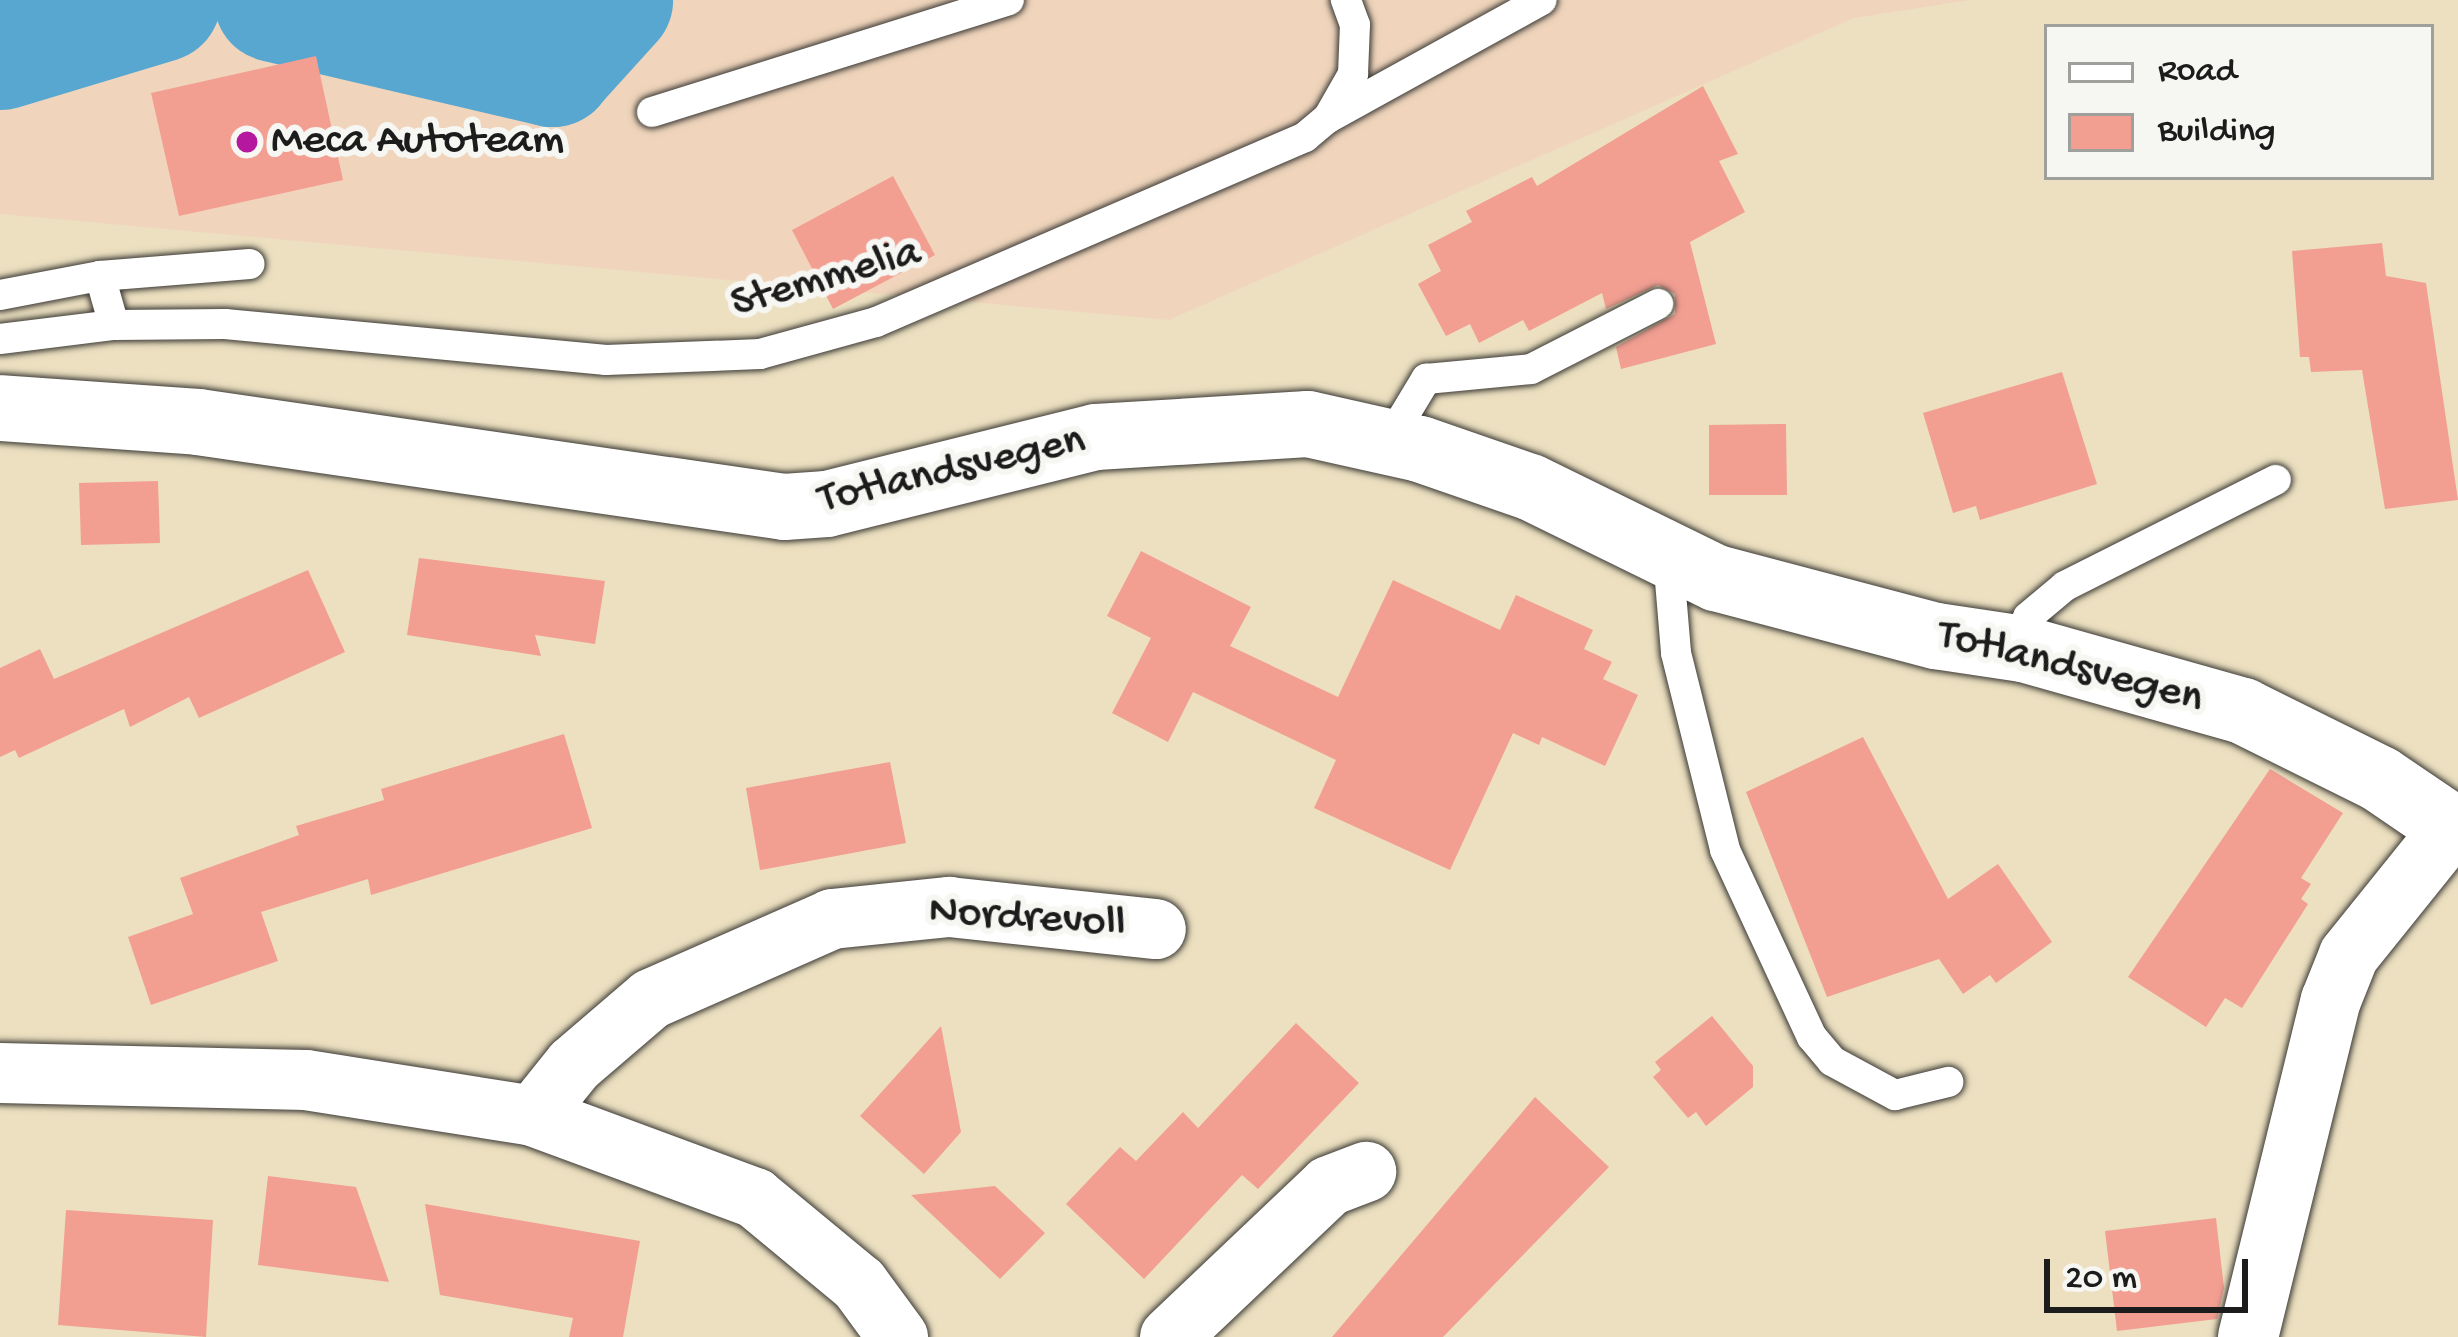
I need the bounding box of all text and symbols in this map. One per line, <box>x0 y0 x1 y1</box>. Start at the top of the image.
legend <box>2044 24 2434 180</box>
text: Road <box>2158 51 2237 94</box>
text: Building <box>2158 111 2276 154</box>
place label: Meca Autoteam <box>271 115 564 169</box>
marker: Meca Autoteam <box>234 129 260 155</box>
street label: Stemmelia <box>725 226 927 332</box>
street label: Totlandsvegen <box>814 414 1090 528</box>
street label: Totlandsvegen <box>1932 609 2208 727</box>
street label: Nordrevoll <box>927 885 1127 953</box>
scale bar <box>2050 1235 2254 1309</box>
text: 20 m <box>2065 1258 2137 1301</box>

